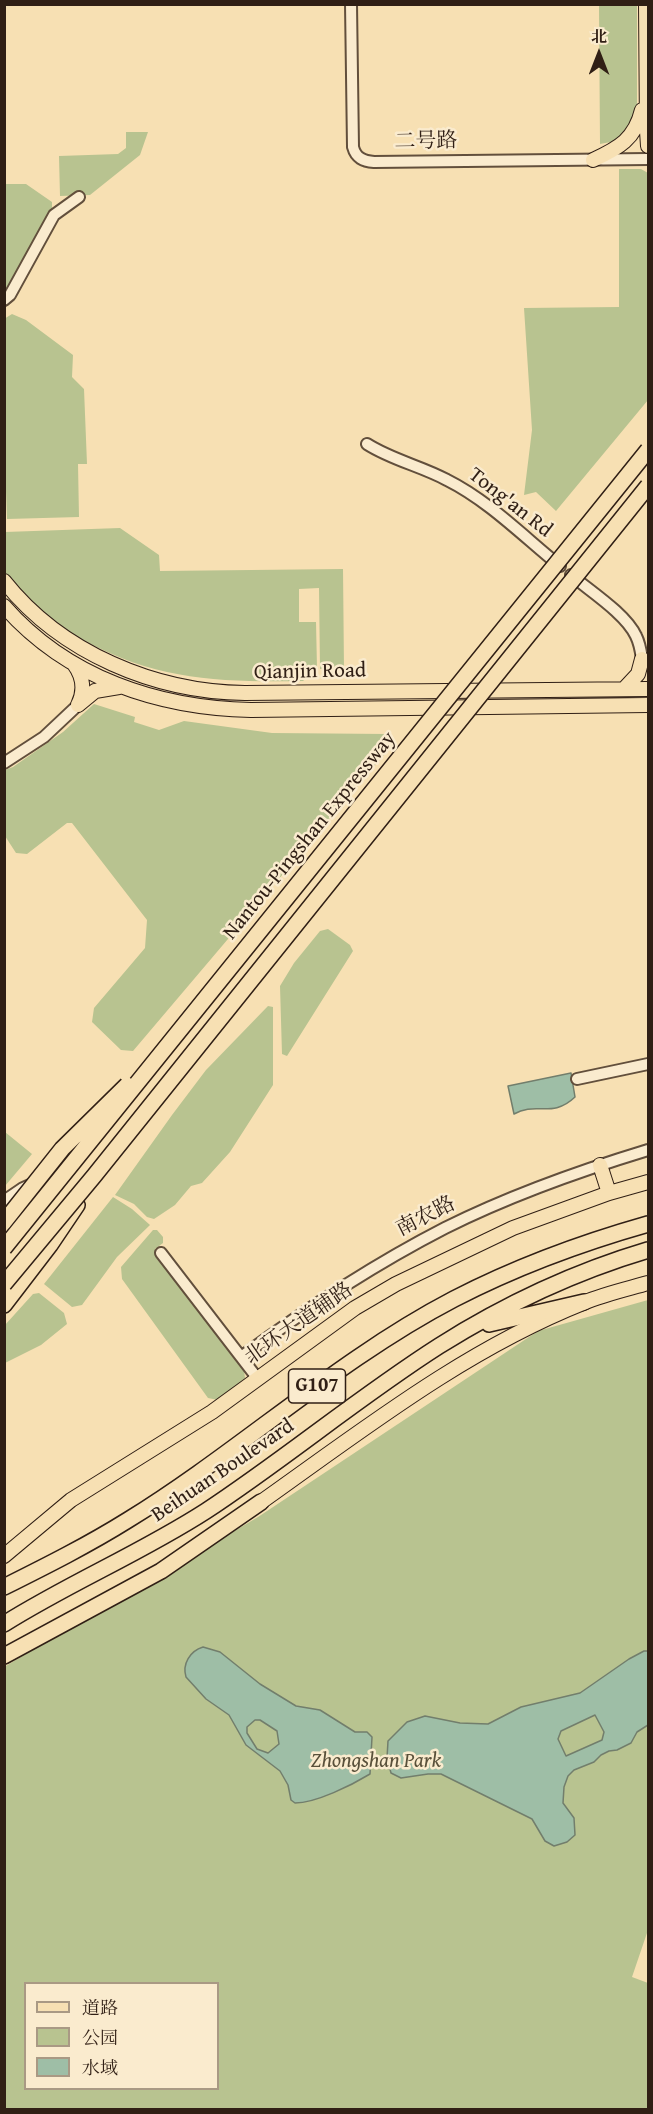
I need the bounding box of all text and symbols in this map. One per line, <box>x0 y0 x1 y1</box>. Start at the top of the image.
north arrow <box>569 24 629 84</box>
text: 北 <box>591 24 607 48</box>
street label: 二号路 <box>394 129 458 155</box>
street label: Tong'an Rd <box>463 463 557 543</box>
street label: Qianjin Road <box>254 658 366 686</box>
street label: Nantou-Pingshan Expressway <box>218 727 402 945</box>
street label: 南农路 <box>392 1191 460 1243</box>
street label: 北环大道辅路 <box>240 1278 358 1370</box>
road number: G107 <box>288 1369 346 1403</box>
street label: Beihuan Boulevard <box>147 1414 299 1528</box>
park label: Zhongshan Park <box>311 1749 441 1775</box>
legend <box>24 1982 219 2090</box>
text: 道路 <box>82 1994 118 2021</box>
text: 公园 <box>82 2024 118 2051</box>
text: 水域 <box>82 2054 118 2081</box>

